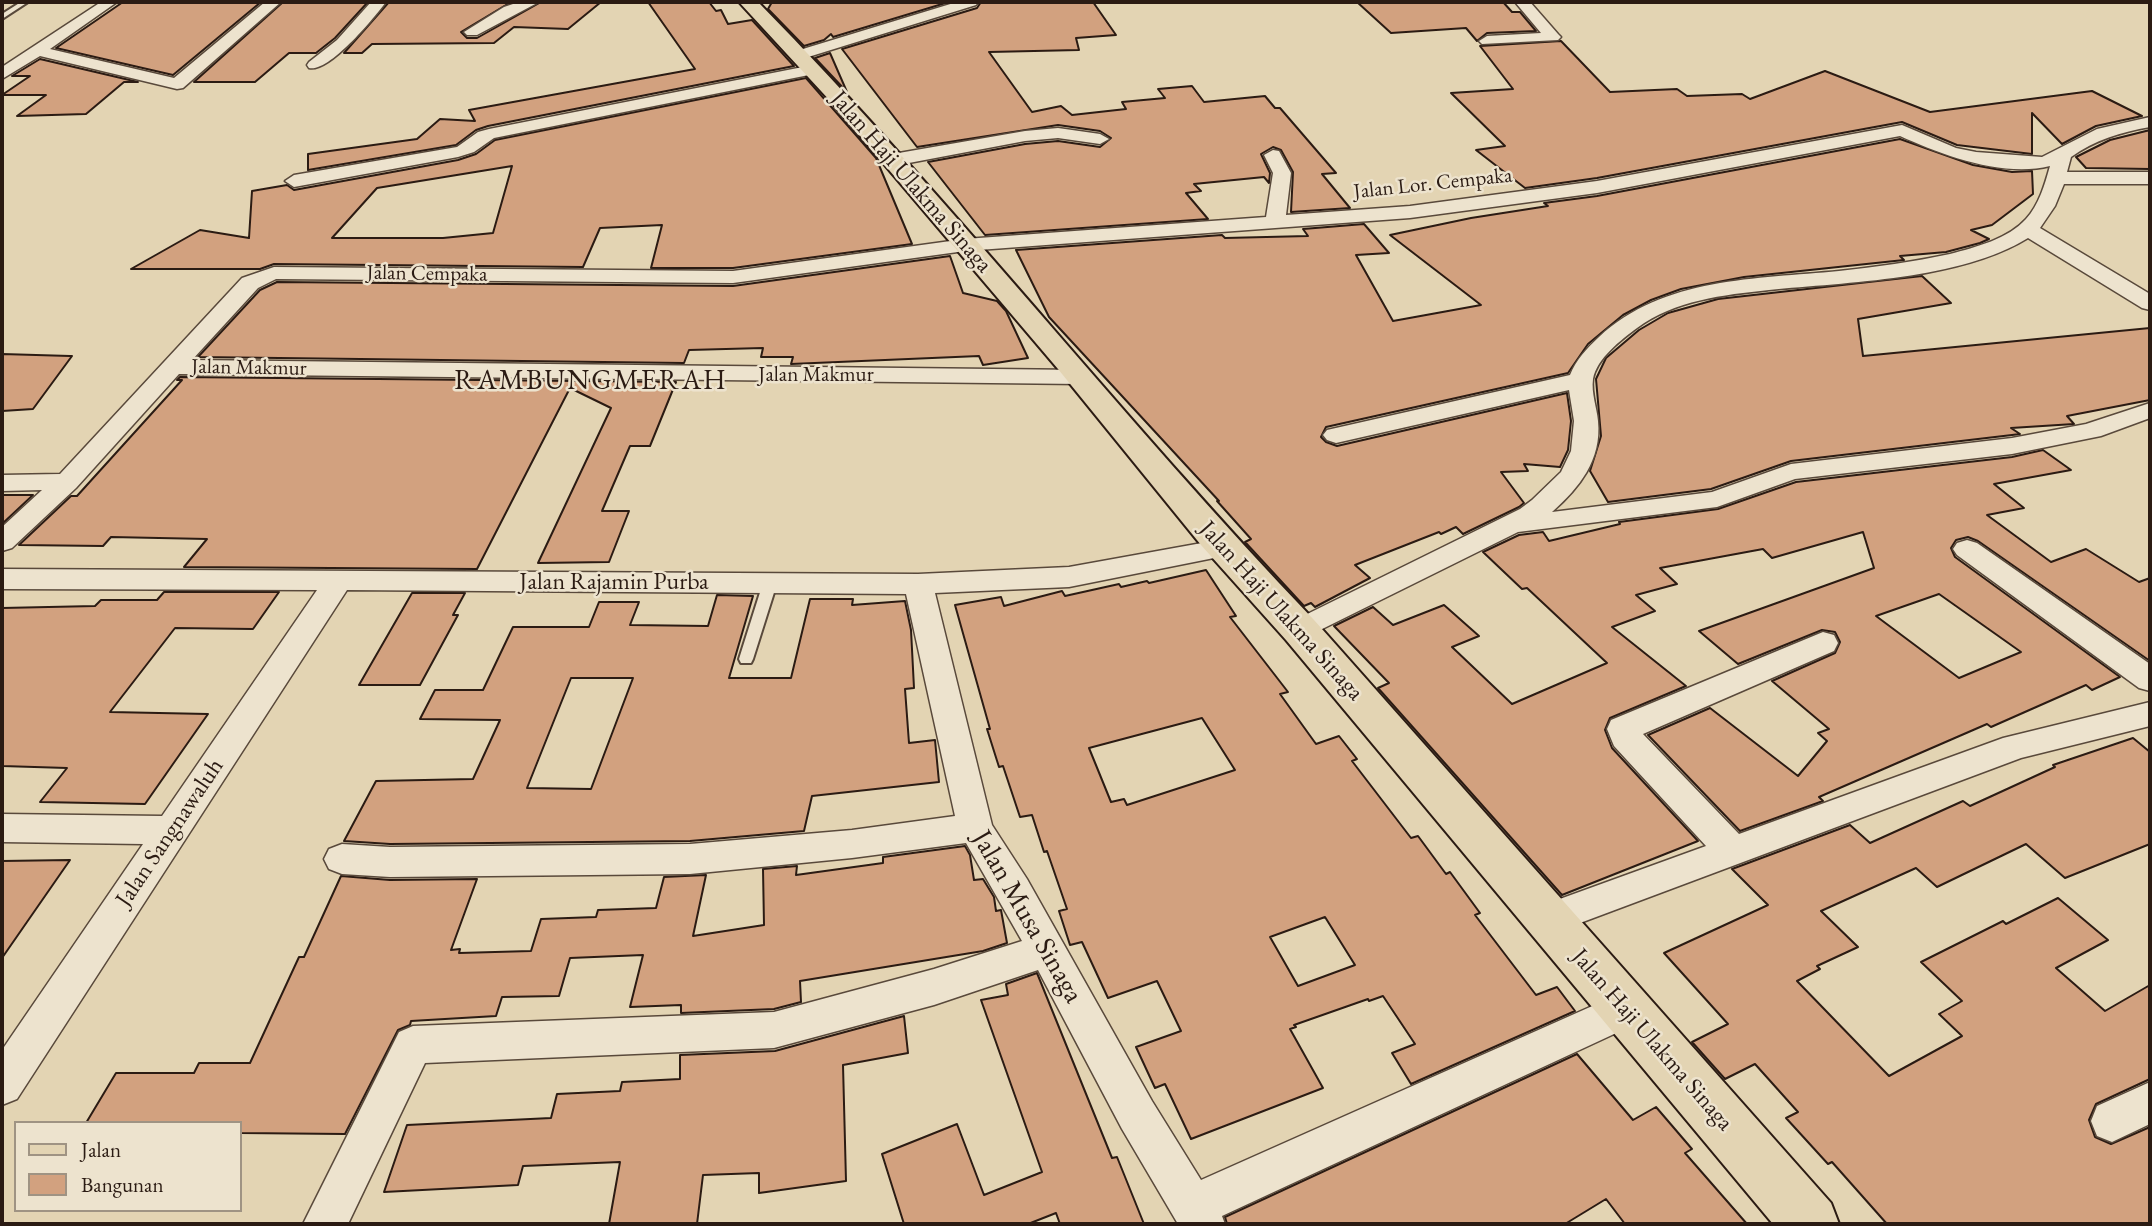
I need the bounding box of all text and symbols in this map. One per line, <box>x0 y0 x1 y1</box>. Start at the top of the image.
street label: Jalan Haji Ulakma Sinaga <box>824 85 998 279</box>
street label: Jalan Lor. Cempaka <box>1352 163 1514 205</box>
street label: Jalan Cempaka <box>366 260 488 288</box>
street label: Jalan Makmur <box>191 354 307 382</box>
street label: Jalan Makmur <box>758 362 874 388</box>
district label: RAMBUNGMERAH <box>456 364 726 398</box>
street label: Jalan Haji Ulakma Sinaga <box>1193 515 1369 707</box>
street label: Jalan Rajamin Purba <box>519 568 709 596</box>
street label: Jalan Sangnawaluh <box>110 753 230 913</box>
street label: Jalan Musa Sinaga <box>964 825 1090 1009</box>
street label: Jalan Haji Ulakma Sinaga <box>1565 943 1739 1137</box>
legend <box>14 1121 242 1212</box>
text: Jalan <box>81 1136 121 1163</box>
text: Bangunan <box>81 1171 164 1198</box>

